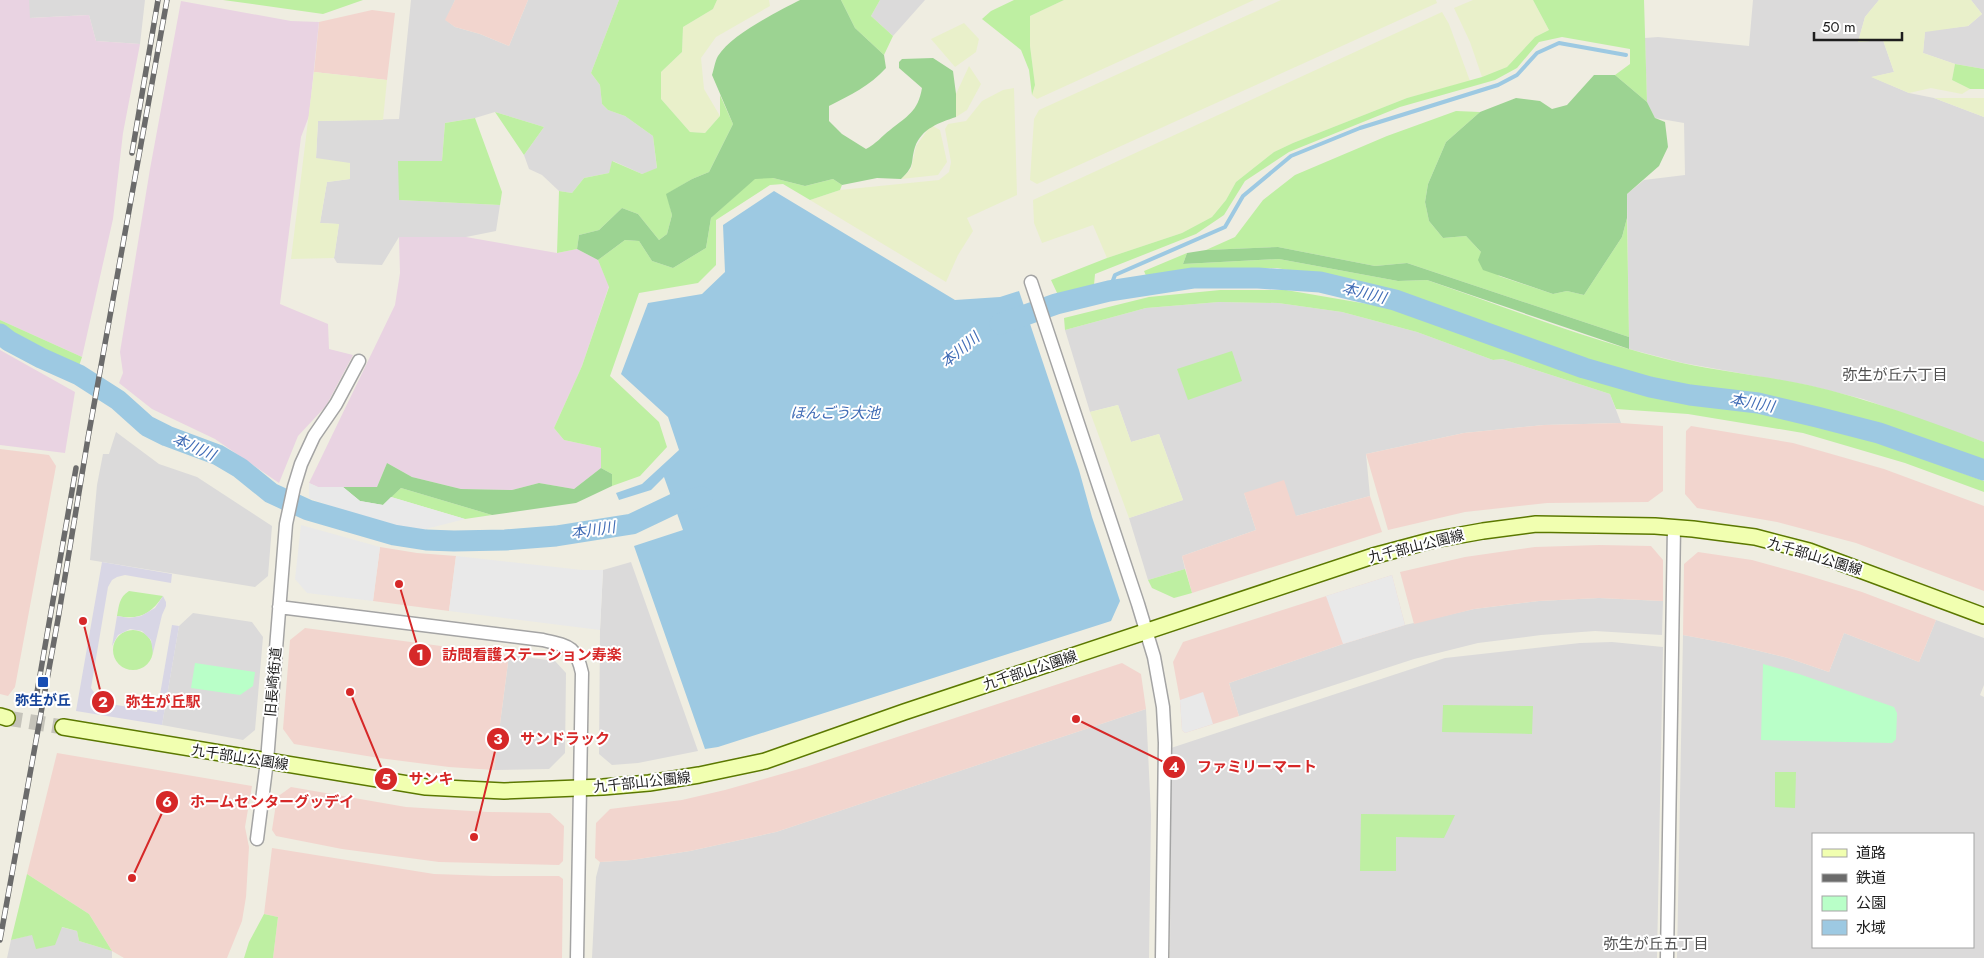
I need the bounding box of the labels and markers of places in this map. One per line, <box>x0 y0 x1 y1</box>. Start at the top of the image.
callout: 訪問看護ステーション寿楽 <box>407 640 632 670</box>
marker: 弥生が丘 <box>36 675 50 689</box>
callout: 弥生が丘駅 <box>90 687 210 717</box>
place label: 弥生が丘 <box>15 690 71 710</box>
callout: サンドラック <box>485 724 620 754</box>
callout: ファミリーマート <box>1162 752 1327 782</box>
callout: サンキ <box>373 764 463 794</box>
callout: ホームセンターグッデイ <box>155 787 365 817</box>

